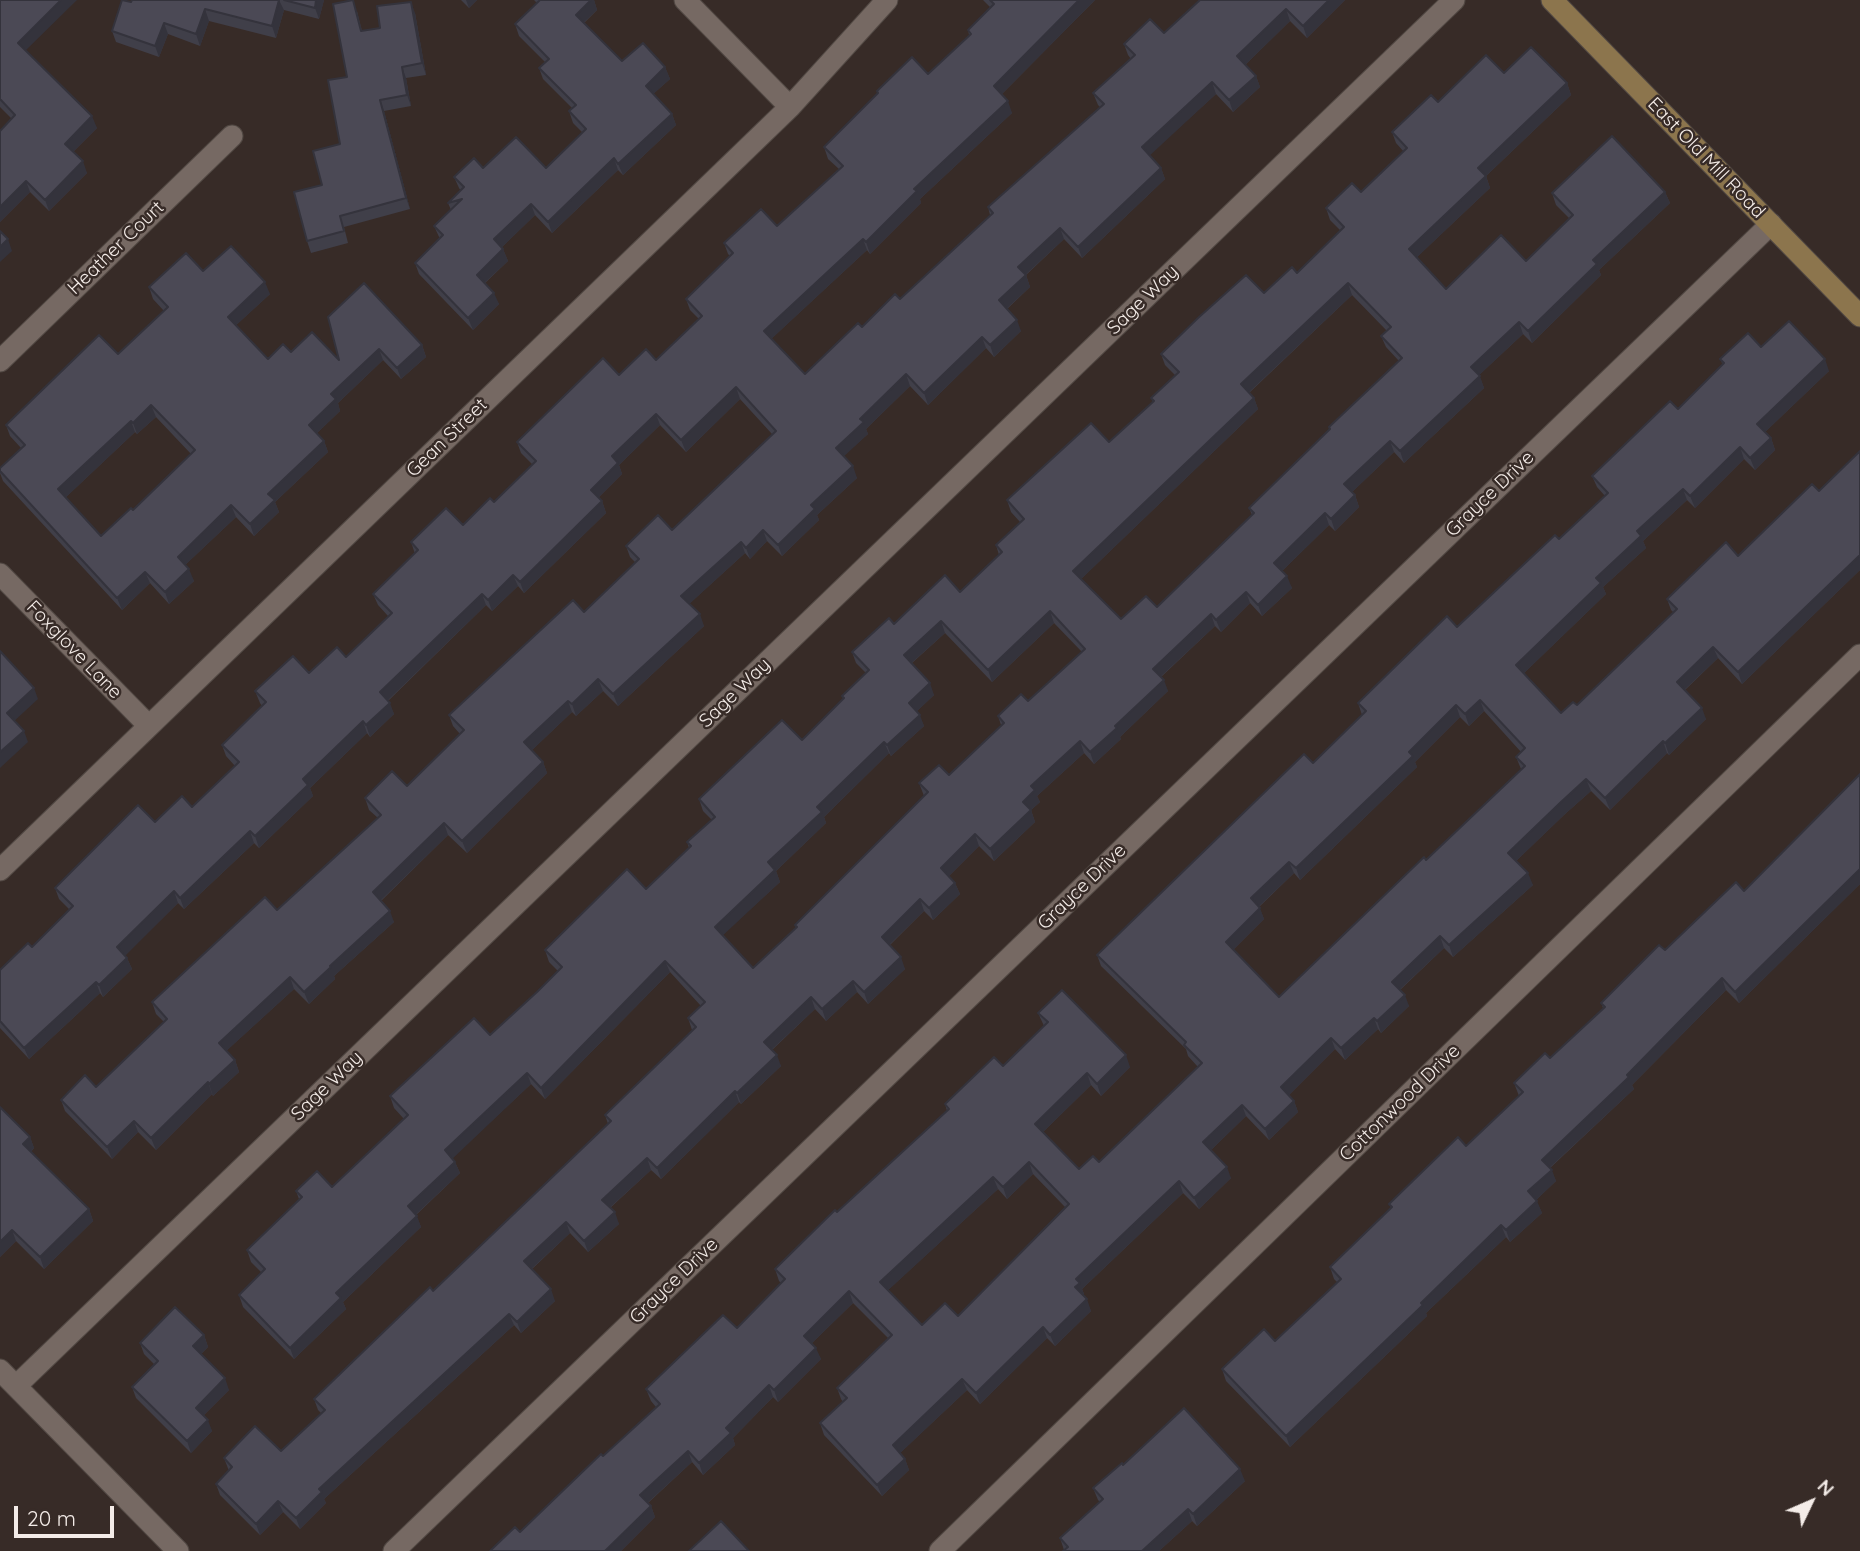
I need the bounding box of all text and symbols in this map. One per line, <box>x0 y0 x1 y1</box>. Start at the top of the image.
street label: East Old Mill Road <box>1643 93 1769 223</box>
street label: Heather Court <box>63 196 169 300</box>
street label: Sage Way <box>1103 261 1183 339</box>
street label: Gean Street <box>402 394 492 482</box>
street label: Grayce Drive <box>1441 446 1539 542</box>
street label: Foxglove Lane <box>21 596 127 704</box>
street label: Sage Way <box>695 654 775 732</box>
street label: Grayce Drive <box>1033 839 1131 935</box>
street label: Cottonwood Drive <box>1335 1040 1465 1166</box>
street label: Sage Way <box>287 1047 367 1125</box>
street label: Grayce Drive <box>625 1233 723 1329</box>
north arrow <box>1776 1467 1846 1537</box>
text: N <box>1813 1474 1840 1501</box>
scale bar <box>18 1492 117 1536</box>
text: 20 m <box>27 1505 76 1531</box>

